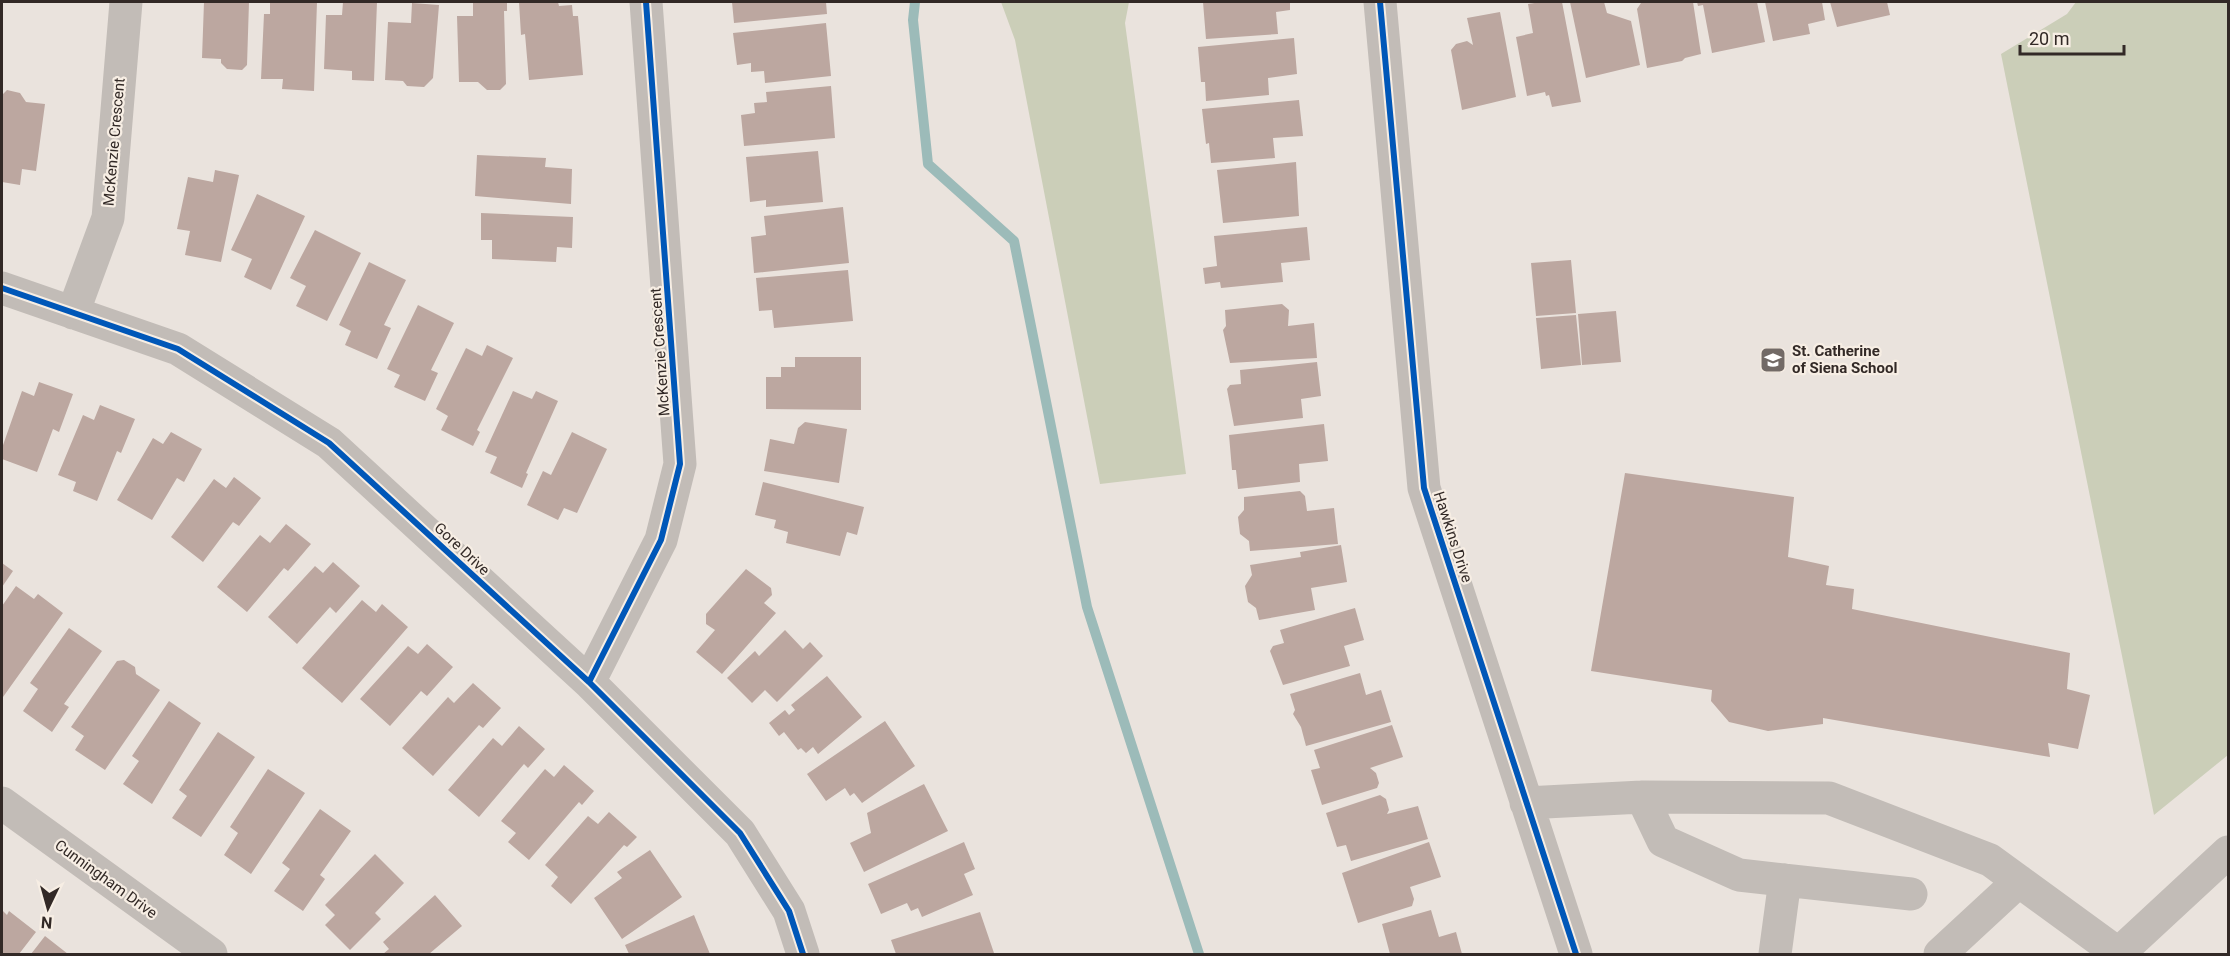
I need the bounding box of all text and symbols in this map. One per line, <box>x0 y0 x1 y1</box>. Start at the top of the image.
scale bar <box>2020 18 2124 56</box>
text: 20 m <box>2029 28 2069 49</box>
street label: McKenzie Crescent <box>99 77 129 207</box>
street label: McKenzie Crescent <box>647 287 673 417</box>
place label: St. Catherine of Siena School <box>1792 342 1897 377</box>
school or university icon: St. Catherine of Siena School <box>1758 345 1788 375</box>
street label: Hawkins Drive <box>1430 489 1476 585</box>
street label: Gore Drive <box>431 519 493 579</box>
street label: Cunningham Drive <box>51 836 161 922</box>
north arrow <box>18 878 78 938</box>
text: N <box>40 912 53 932</box>

